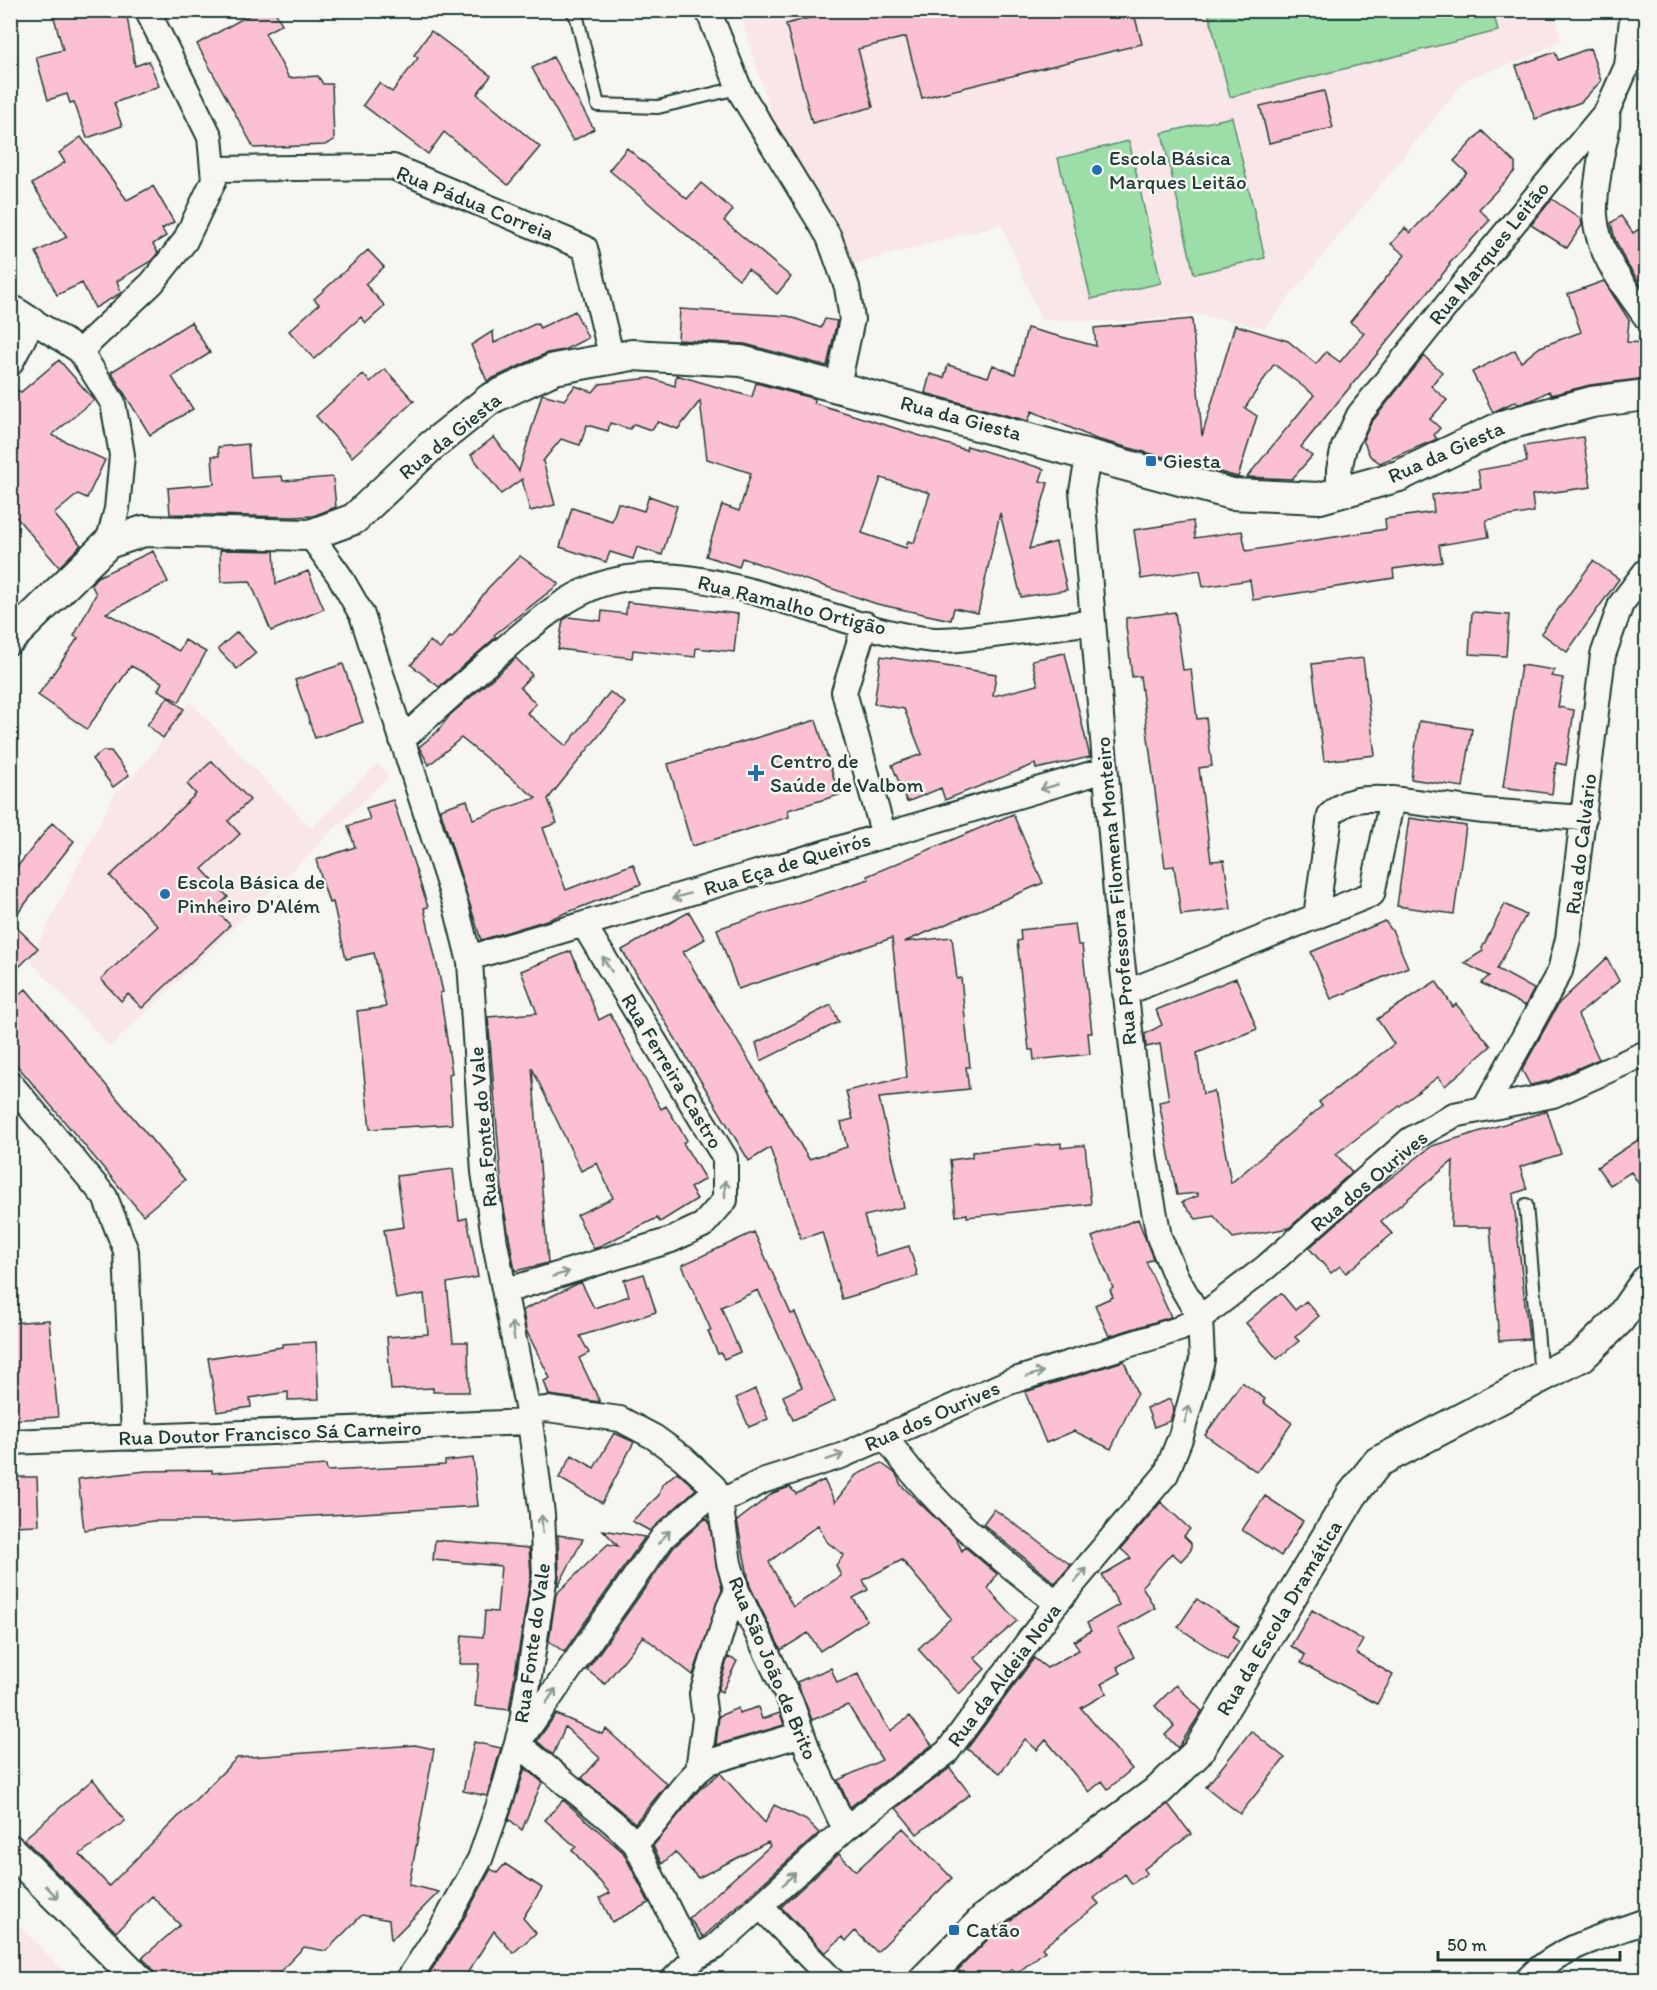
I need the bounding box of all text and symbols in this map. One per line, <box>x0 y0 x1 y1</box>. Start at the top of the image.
place label: Escola Básica Marques Leitão <box>1109 145 1247 194</box>
street label: Rua Pádua Correia <box>393 160 558 245</box>
marker: Escola Básica Marques Leitão <box>1090 163 1104 177</box>
street label: Rua Marques Leitão <box>1423 176 1554 330</box>
street label: Rua da Giesta <box>393 387 506 485</box>
street label: Rua da Giesta <box>898 389 1025 446</box>
street label: Rua da Giesta <box>1384 415 1508 488</box>
place label: Giesta <box>1163 448 1221 473</box>
marker: Giesta <box>1144 454 1158 468</box>
street label: Rua Ramalho Ortigão <box>695 569 889 640</box>
street label: Rua Professora Filomena Monteiro <box>1090 736 1141 1046</box>
place label: Centro de Saúde de Valbom <box>770 748 924 797</box>
marker: Centro de Saúde de Valbom <box>747 764 765 782</box>
street label: Rua do Calvário <box>1559 772 1602 916</box>
one-way arrow <box>1040 782 1059 793</box>
street label: Rua Eça de Queirós <box>700 826 873 901</box>
place label: Escola Básica de Pinheiro D'Além <box>177 869 325 918</box>
marker: Escola Básica de Pinheiro D'Além <box>158 887 172 901</box>
one-way arrow <box>672 891 691 902</box>
one-way arrow <box>601 956 613 973</box>
street label: Rua Ferreira Castro <box>616 989 729 1153</box>
street label: Rua Fonte do Vale <box>463 1046 502 1209</box>
street label: Rua dos Ourives <box>1305 1124 1432 1237</box>
one-way arrow <box>719 1180 731 1200</box>
one-way arrow <box>551 1268 570 1279</box>
one-way arrow <box>507 1322 518 1342</box>
one-way arrow <box>1025 1368 1044 1379</box>
street label: Rua dos Ourives <box>860 1375 1003 1457</box>
one-way arrow <box>1182 1405 1194 1424</box>
street label: Rua Doutor Francisco Sá Carneiro <box>118 1415 422 1450</box>
one-way arrow <box>826 1451 844 1462</box>
one-way arrow <box>537 1515 548 1535</box>
street label: Rua da Escola Dramática <box>1210 1516 1347 1720</box>
one-way arrow <box>657 1530 671 1545</box>
street label: Rua Fonte do Vale <box>508 1561 555 1725</box>
one-way arrow <box>1074 1568 1088 1583</box>
street label: Rua São João de Brito <box>724 1572 823 1763</box>
street label: Rua da Aldeia Nova <box>941 1598 1066 1751</box>
one-way arrow <box>545 1688 557 1704</box>
one-way arrow <box>781 1872 796 1886</box>
one-way arrow <box>44 1884 59 1899</box>
place label: Catão <box>966 1917 1020 1942</box>
marker: Catão <box>947 1923 961 1937</box>
scale bar <box>1438 1924 1620 1962</box>
text: 50 m <box>1447 1934 1487 1956</box>

